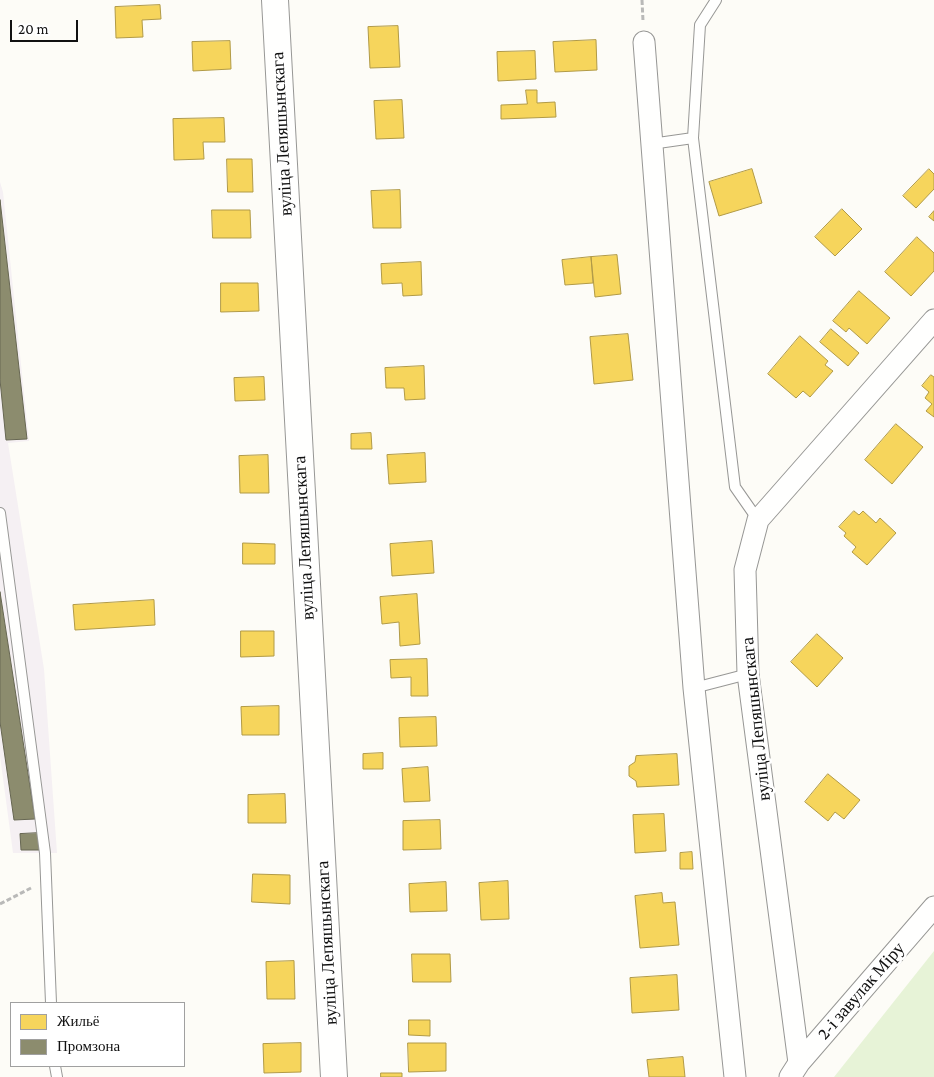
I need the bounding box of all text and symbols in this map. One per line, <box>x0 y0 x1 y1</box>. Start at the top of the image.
scale bar <box>12 10 80 42</box>
text: 20 m <box>18 21 49 37</box>
street label: вуліца Лепяшынскага <box>267 51 297 217</box>
street label: вуліца Лепяшынскага <box>289 455 319 621</box>
street label: вуліца Лепяшынскага <box>737 636 775 802</box>
street label: вуліца Лепяшынскага <box>312 860 342 1026</box>
street label: 2-і завулак Міру <box>813 938 909 1044</box>
legend <box>10 1002 185 1067</box>
text: Жильё <box>57 1013 99 1029</box>
text: Промзона <box>57 1038 120 1054</box>

